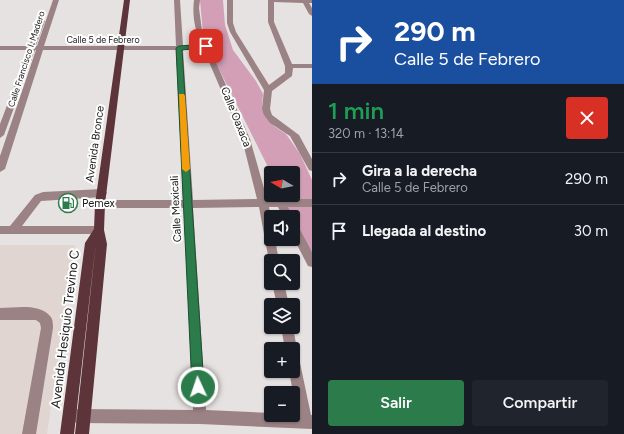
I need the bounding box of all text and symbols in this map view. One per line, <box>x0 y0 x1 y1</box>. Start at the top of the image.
street label: Calle Francisco I. Madero <box>5 10 47 108</box>
text: 290 m <box>394 14 476 48</box>
icon: right <box>328 16 380 68</box>
pin <box>189 29 223 63</box>
street label: Calle 5 de Febrero <box>66 34 140 45</box>
icon: arrive <box>195 35 217 57</box>
text: Calle 5 de Febrero <box>394 48 540 70</box>
street label: Calle Oaxaca <box>218 85 254 149</box>
text: 1 min <box>328 96 384 125</box>
button: close <box>566 97 608 139</box>
street label: Avenida Bronce <box>83 105 107 183</box>
text: 320 m · 13:14 <box>328 126 404 141</box>
text: Gira a la derecha <box>362 162 477 180</box>
north arrow <box>264 166 300 202</box>
map controls <box>264 166 300 422</box>
icon: right <box>328 168 350 190</box>
text: 290 m <box>565 170 608 188</box>
street label: Calle Mexicali <box>168 175 184 243</box>
text: Calle 5 de Febrero <box>362 180 468 195</box>
fuel station icon: Pemex <box>57 192 79 214</box>
place label: Pemex <box>82 197 116 210</box>
button: sound <box>264 210 300 246</box>
icon: arrive <box>328 220 350 242</box>
text: Llegada al destino <box>362 222 486 240</box>
text: 30 m <box>574 222 608 240</box>
street label: Avenida Hesiquio Trevino C <box>48 249 82 409</box>
button: search <box>264 254 300 290</box>
button: layers <box>264 298 300 334</box>
button: + <box>264 342 300 378</box>
position arrow <box>177 366 219 408</box>
button: Salir <box>328 380 464 426</box>
button: Compartir <box>472 380 608 426</box>
button: − <box>264 386 300 422</box>

